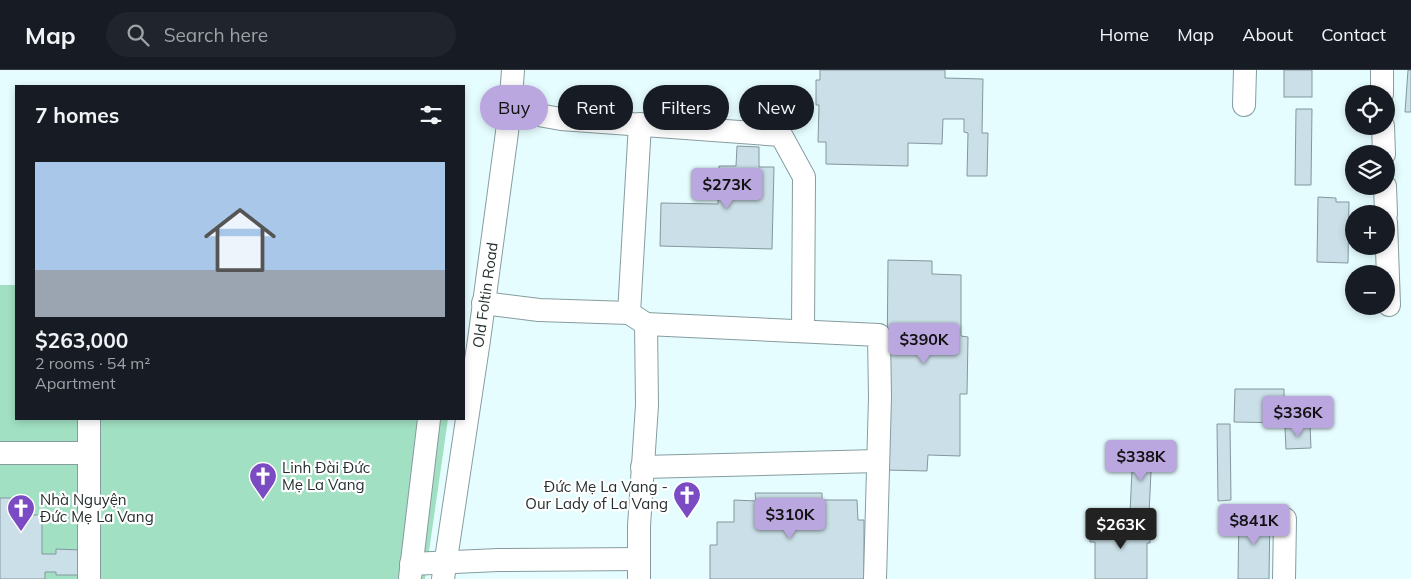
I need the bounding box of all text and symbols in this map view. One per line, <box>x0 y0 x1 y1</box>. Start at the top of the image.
search box <box>106 12 456 57</box>
text: Map <box>25 20 76 50</box>
icon: search <box>124 21 152 49</box>
text: Search here <box>164 23 268 47</box>
text: Home <box>1099 23 1149 46</box>
text: Map <box>1177 23 1214 46</box>
text: About <box>1242 23 1293 46</box>
text: Contact <box>1321 23 1386 46</box>
chip: Buy <box>480 85 548 130</box>
chip: Rent <box>558 85 633 130</box>
chip: Filters <box>643 85 729 130</box>
chip: New <box>739 85 814 130</box>
map controls <box>1345 85 1395 315</box>
button: locate <box>1345 85 1395 135</box>
icon: filters <box>417 101 445 129</box>
text: 7 homes <box>35 102 119 128</box>
button: layers <box>1345 145 1395 195</box>
pin: $273K <box>692 168 762 210</box>
text: $273K <box>702 174 752 194</box>
icon: home <box>195 195 285 285</box>
button: + <box>1345 205 1395 255</box>
street label: Old Foltin Road <box>468 241 502 349</box>
button: − <box>1345 265 1395 315</box>
pin: $390K <box>889 322 959 365</box>
text: $263,000 <box>35 327 128 353</box>
text: $390K <box>899 329 949 349</box>
text: 2 rooms · 54 m² <box>35 353 150 373</box>
text: Apartment <box>35 373 116 393</box>
pin: $336K <box>1263 396 1333 438</box>
text: $336K <box>1273 402 1323 422</box>
pin: $338K <box>1106 440 1176 482</box>
text: $338K <box>1116 446 1166 466</box>
place label: Linh Đài Đức Mẹ La Vang <box>282 458 370 494</box>
church icon: Linh Đài Đức Mẹ La Vang <box>248 461 278 500</box>
place label: Đức Mẹ La Vang - Our Lady of La Vang <box>525 477 668 513</box>
church icon: Đức Mẹ La Vang - Our Lady of La Vang <box>672 480 702 519</box>
place label: Nhà Nguyện Đức Mẹ La Vang <box>40 490 154 526</box>
church icon: Nhà Nguyện Đức Mẹ La Vang <box>6 493 36 532</box>
pin: $310K <box>755 498 825 540</box>
text: $310K <box>765 504 815 524</box>
pin: $841K <box>1219 504 1289 546</box>
pin: $263K <box>1086 508 1156 550</box>
text: $841K <box>1229 510 1279 530</box>
text: $263K <box>1096 514 1146 534</box>

